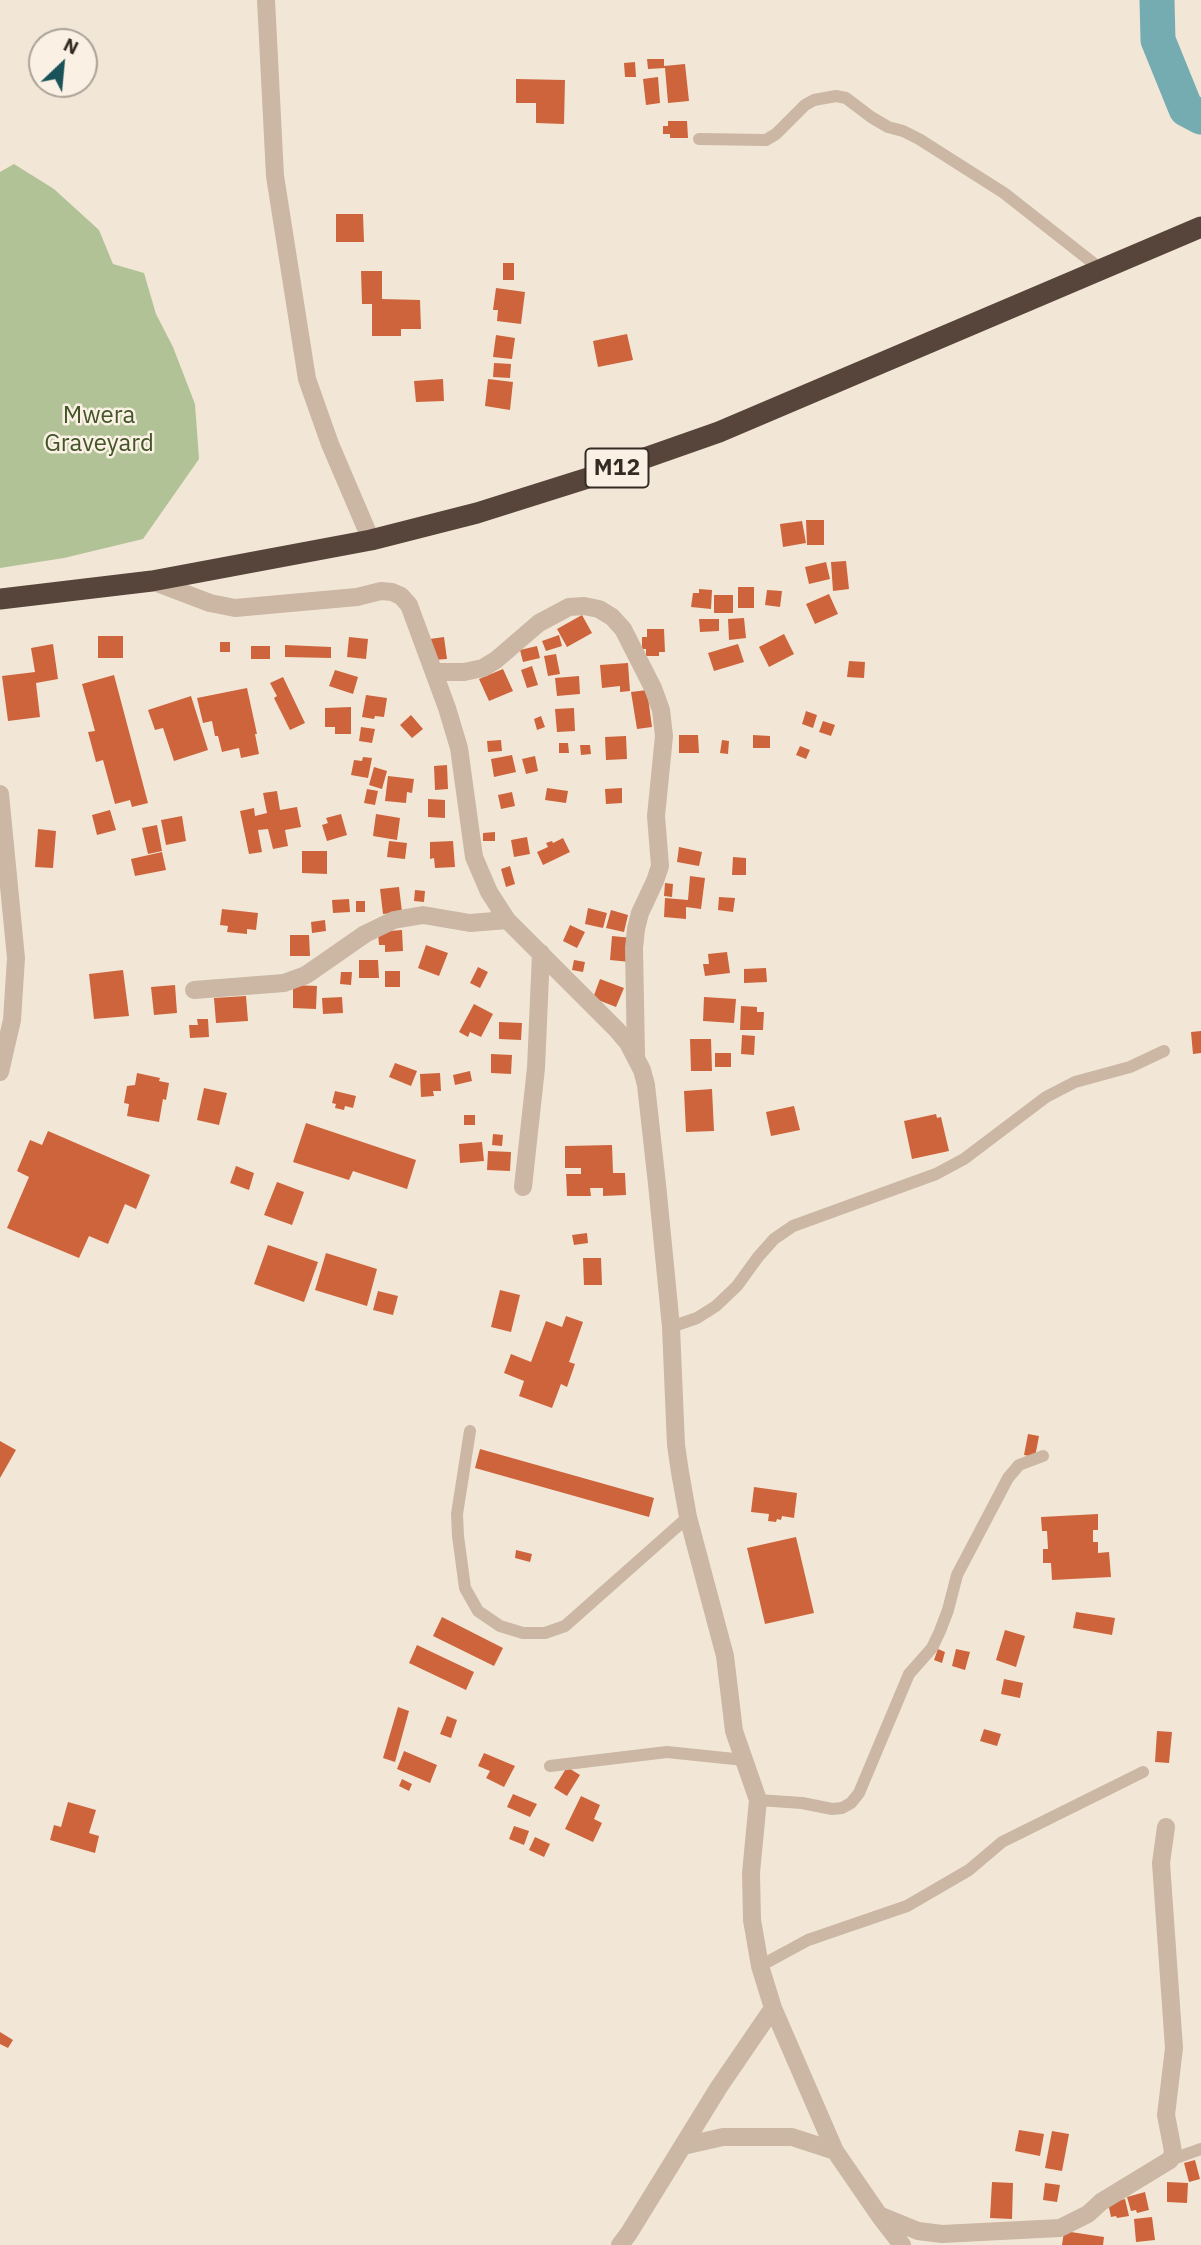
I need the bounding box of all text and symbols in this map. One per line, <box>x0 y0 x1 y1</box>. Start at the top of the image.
north arrow <box>28 28 98 98</box>
text: N <box>60 32 83 60</box>
park label: Mwera Graveyard <box>44 402 154 458</box>
road number: M12 <box>586 448 648 488</box>

